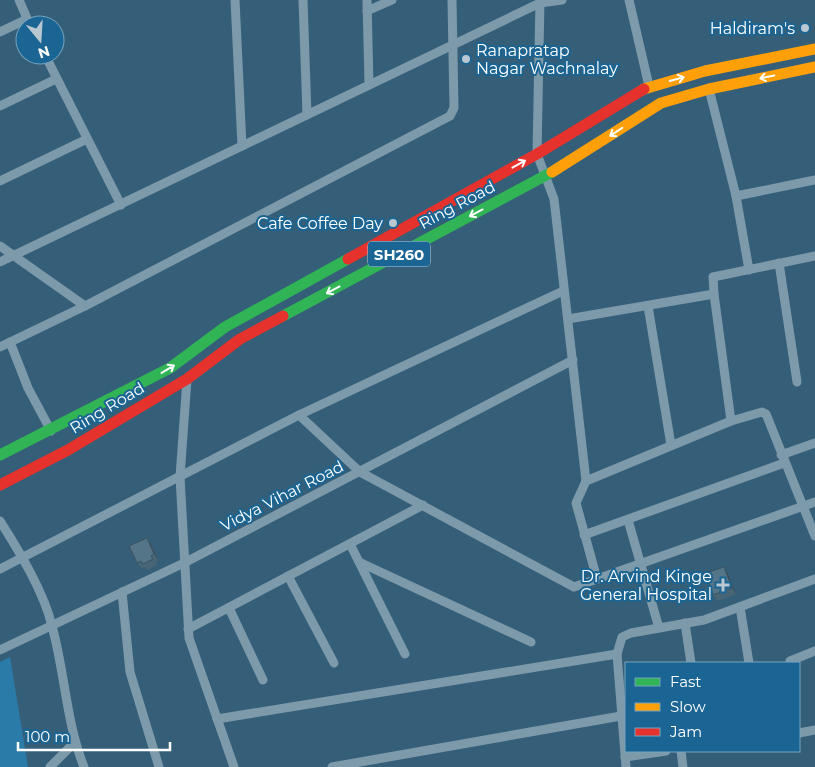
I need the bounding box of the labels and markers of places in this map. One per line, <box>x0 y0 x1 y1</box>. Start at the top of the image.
place label: Haldiram's <box>710 19 795 38</box>
marker: Haldiram's <box>799 22 811 34</box>
place label: Ranapratap Nagar Wachnalay <box>476 41 618 78</box>
marker: Ranapratap Nagar Wachnalay <box>460 53 472 65</box>
place label: Cafe Coffee Day <box>257 214 383 233</box>
marker: Cafe Coffee Day <box>387 217 399 229</box>
place label: Dr. Arvind Kinge General Hospital <box>580 567 712 604</box>
marker: Dr. Arvind Kinge General Hospital <box>716 578 730 592</box>

